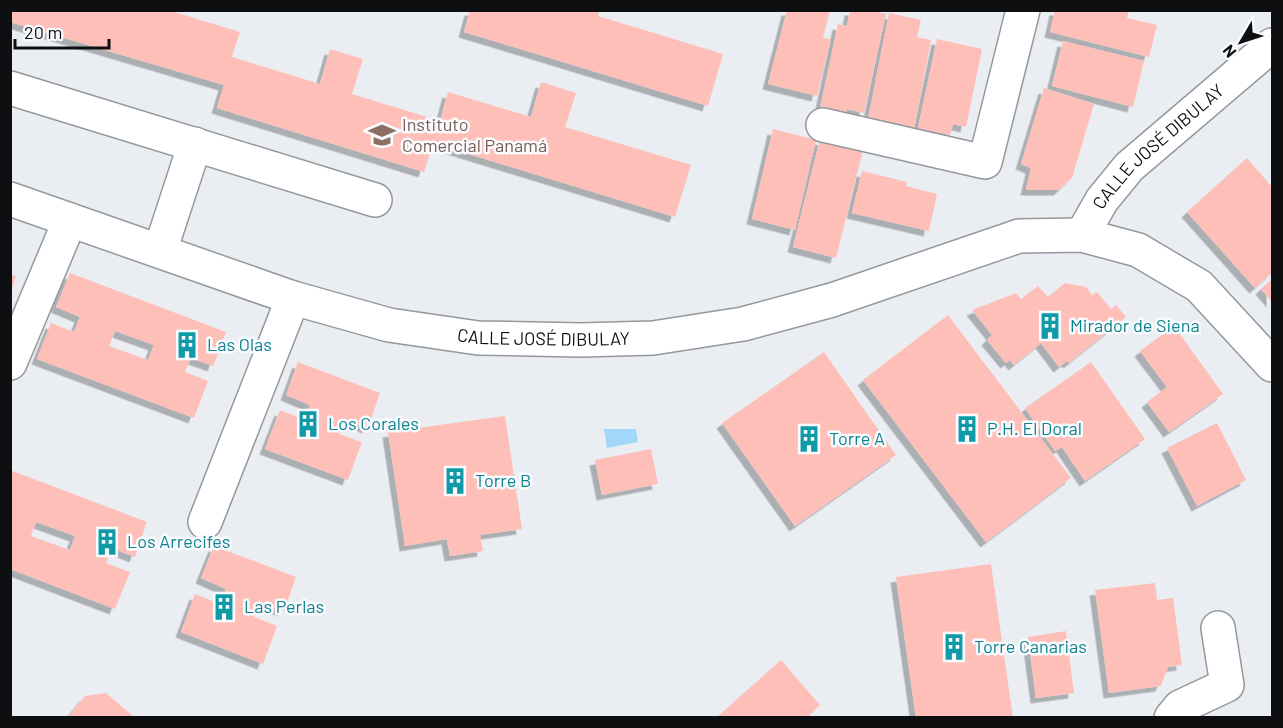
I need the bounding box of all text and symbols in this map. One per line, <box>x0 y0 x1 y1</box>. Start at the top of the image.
scale bar <box>15 12 110 50</box>
north arrow <box>1211 12 1271 72</box>
text: 20 m <box>24 21 62 43</box>
text: N <box>1218 42 1240 62</box>
street label: CALLE JOSÉ DIBULAY <box>1087 79 1228 213</box>
place label: Instituto Comercial Panamá <box>402 113 547 156</box>
school or university icon: Instituto Comercial Panamá <box>367 120 397 150</box>
building icon: Mirador de Siena <box>1035 311 1065 341</box>
place label: Mirador de Siena <box>1070 314 1200 336</box>
street label: CALLE JOSÉ DIBULAY <box>456 323 630 350</box>
building icon: Las Olas <box>172 330 202 360</box>
place label: Las Olas <box>207 333 272 355</box>
building icon: Los Corales <box>293 409 323 439</box>
place label: Los Corales <box>328 412 419 434</box>
building icon: P.H. El Doral <box>952 414 982 444</box>
place label: P.H. El Doral <box>987 417 1082 439</box>
building icon: Torre A <box>794 424 824 454</box>
place label: Torre A <box>829 427 885 449</box>
building icon: Torre B <box>440 466 470 496</box>
place label: Torre B <box>475 469 531 491</box>
building icon: Los Arrecifes <box>92 527 122 557</box>
place label: Los Arrecifes <box>127 530 230 552</box>
building icon: Las Perlas <box>209 592 239 622</box>
place label: Las Perlas <box>244 595 324 617</box>
building icon: Torre Canarias <box>939 632 969 662</box>
place label: Torre Canarias <box>974 635 1087 657</box>

